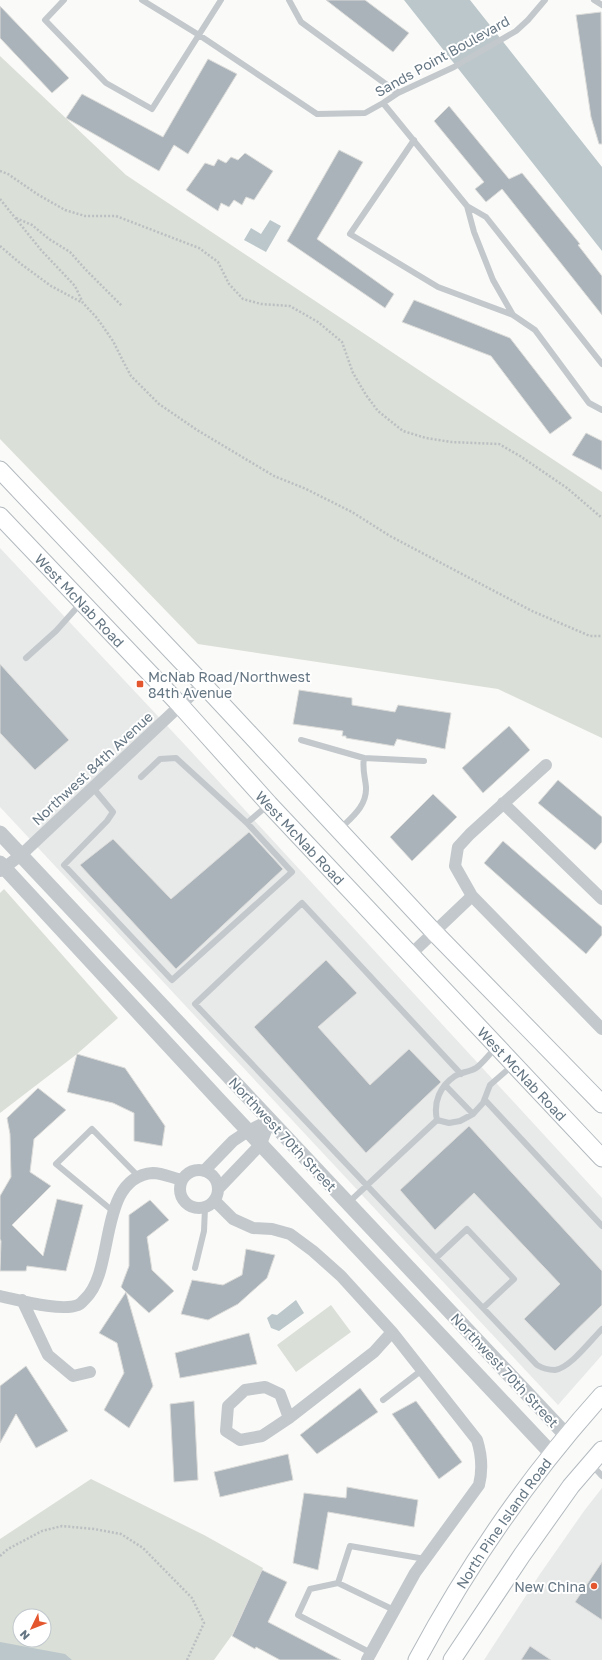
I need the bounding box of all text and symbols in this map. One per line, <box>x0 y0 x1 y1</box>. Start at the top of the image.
street label: Sands Point Boulevard <box>372 12 512 100</box>
street label: West McNab Road <box>32 550 128 650</box>
place label: McNab Road/Northwest 84th Avenue <box>148 668 311 701</box>
marker: McNab Road/Northwest 84th Avenue <box>135 679 145 689</box>
street label: Northwest 84th Avenue <box>28 708 156 828</box>
street label: West McNab Road <box>252 787 349 888</box>
street label: West McNab Road <box>474 1023 571 1124</box>
street label: Northwest 70th Street <box>226 1073 340 1195</box>
street label: Northwest 70th Street <box>448 1309 562 1431</box>
street label: North Pine Island Road <box>452 1454 554 1591</box>
place label: New China <box>514 1578 586 1595</box>
marker: New China <box>589 1581 599 1591</box>
north arrow <box>12 1608 52 1648</box>
text: N <box>17 1628 32 1643</box>

